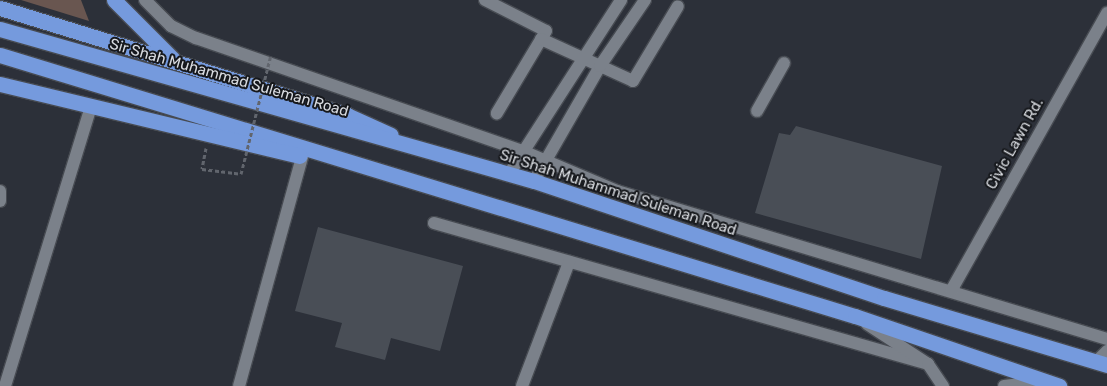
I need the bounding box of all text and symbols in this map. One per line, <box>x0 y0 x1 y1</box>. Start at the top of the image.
street label: Sir Shah Muhammad Suleman Road <box>107 35 351 121</box>
street label: Civic Lawn Rd. <box>983 95 1047 193</box>
street label: Sir Shah Muhammad Suleman Road <box>497 146 739 240</box>

